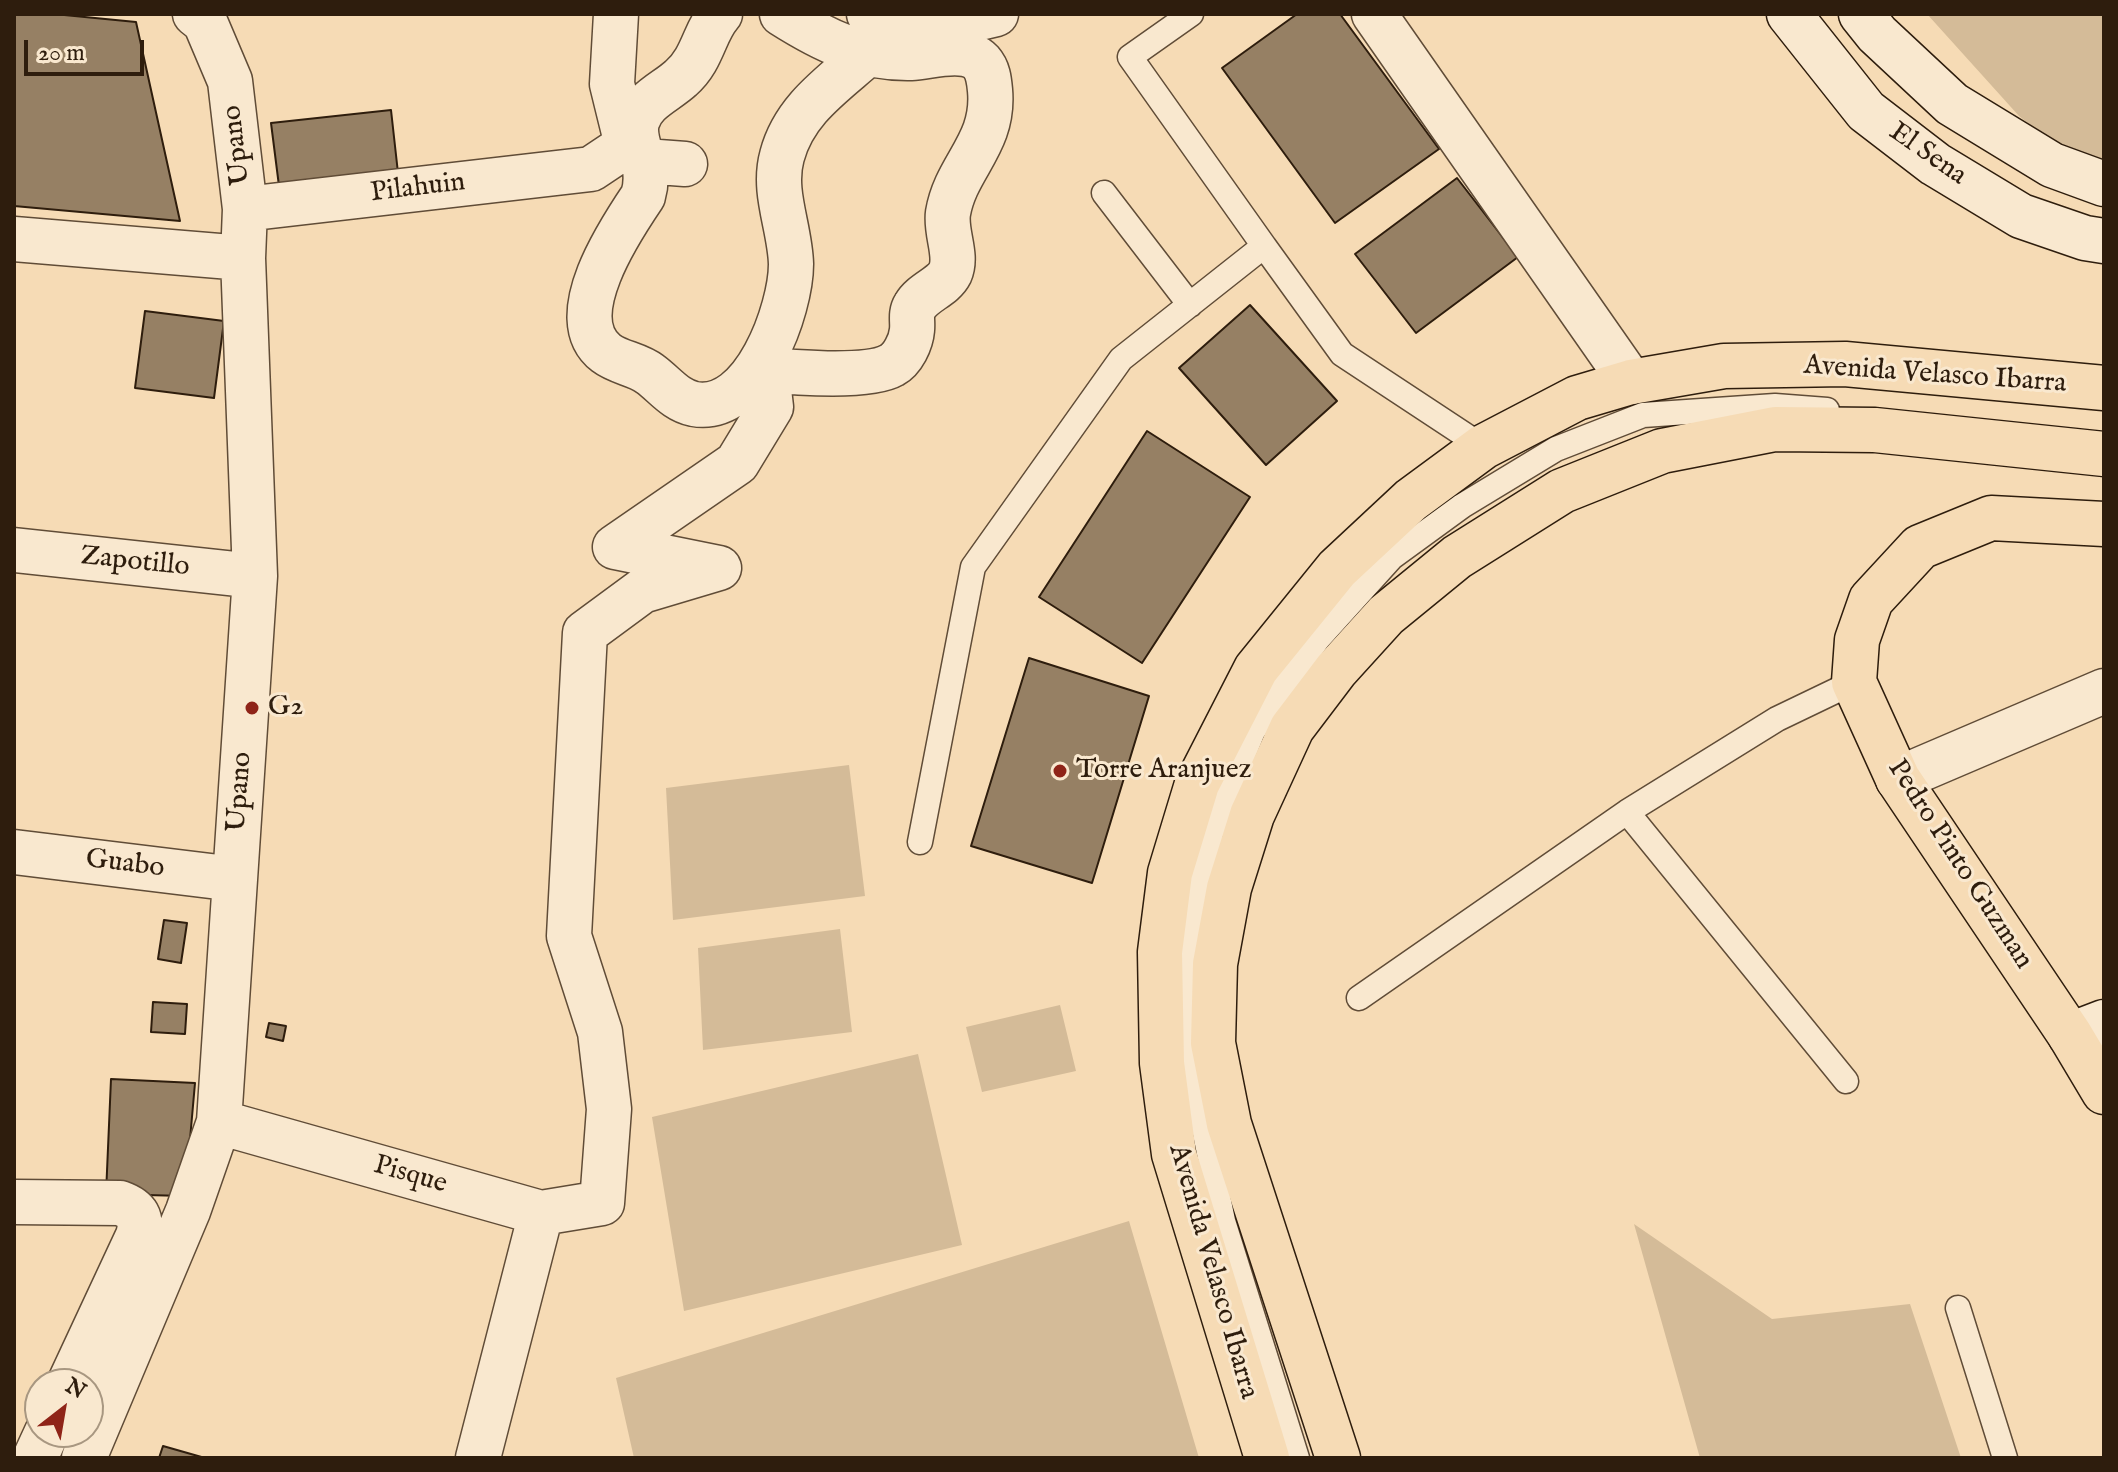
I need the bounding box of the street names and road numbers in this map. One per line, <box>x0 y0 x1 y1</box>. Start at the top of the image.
street label: Upano <box>216 103 260 187</box>
street label: El Sena <box>1882 116 1972 194</box>
street label: Pilahuin <box>369 167 467 211</box>
street label: Avenida Velasco Ibarra <box>1803 350 2067 402</box>
street label: Zapotillo <box>79 541 191 585</box>
street label: Upano <box>221 751 261 833</box>
street label: Pedro Pinto Guzman <box>1879 754 2039 976</box>
street label: Guabo <box>84 844 166 886</box>
street label: Avenida Velasco Ibarra <box>1160 1141 1264 1403</box>
street label: Pisque <box>369 1150 451 1202</box>

